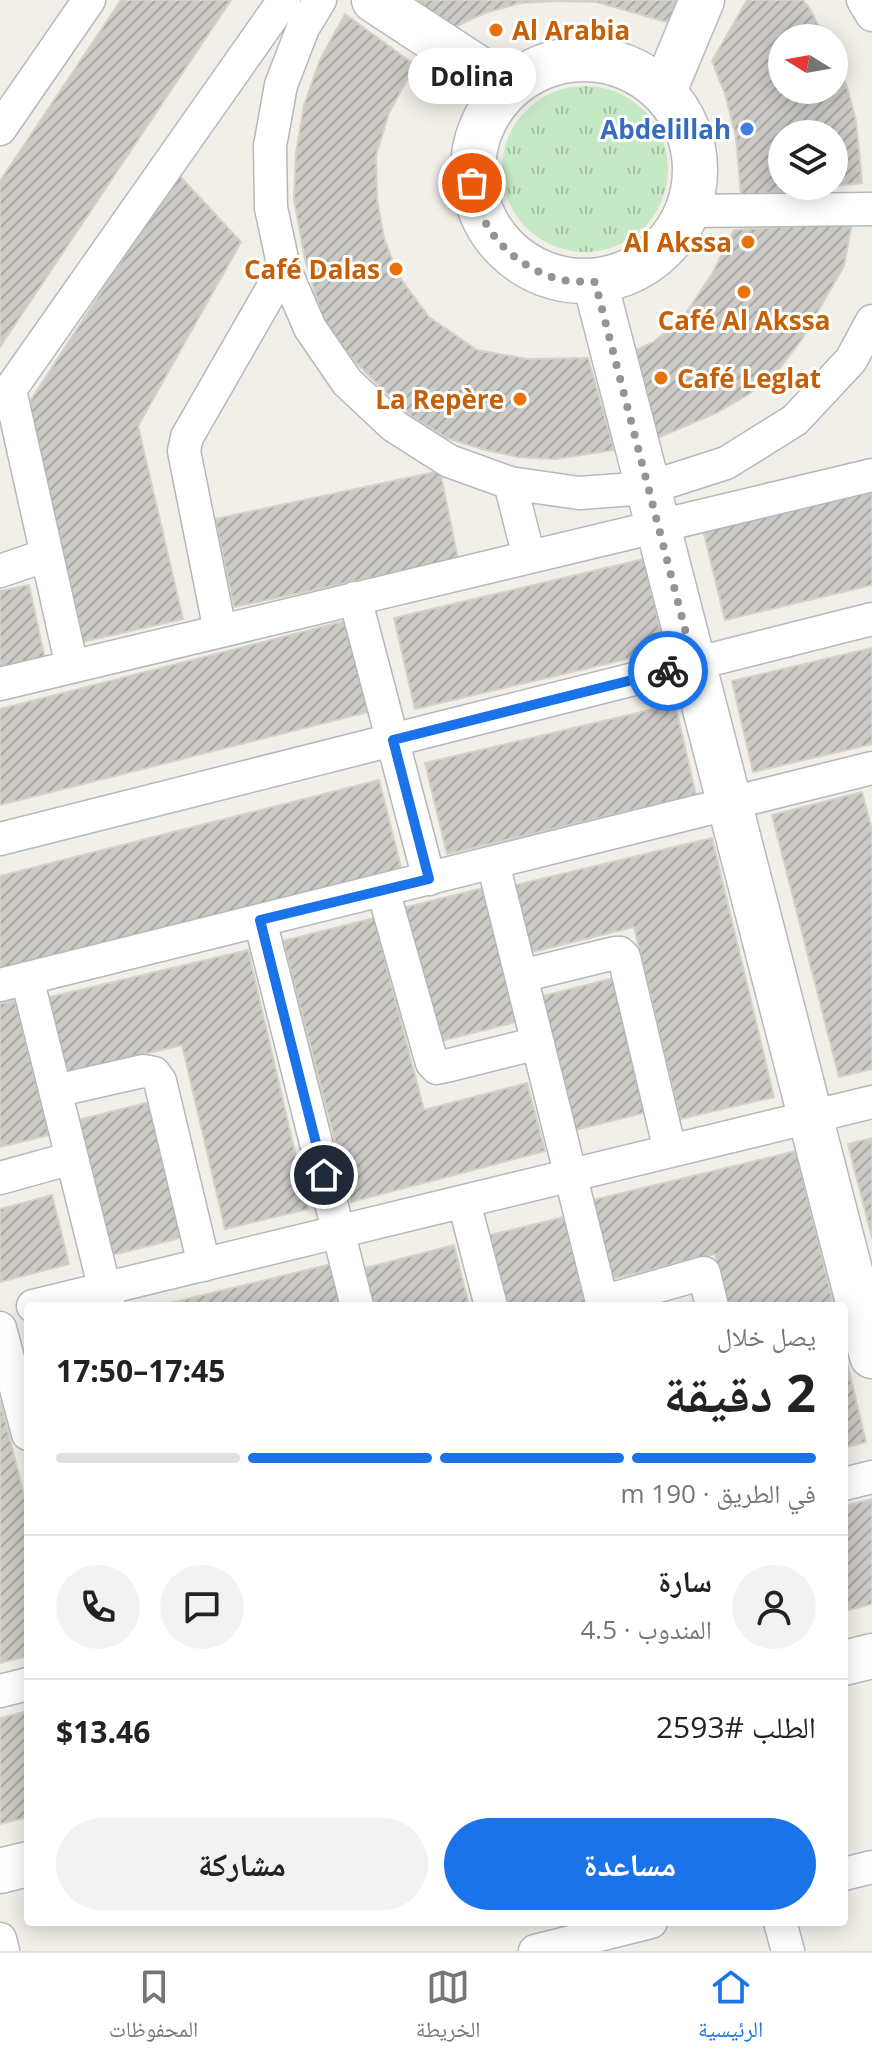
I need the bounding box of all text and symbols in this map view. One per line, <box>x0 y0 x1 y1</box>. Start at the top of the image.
place label: Al Arabia <box>512 12 630 48</box>
marker: Al Arabia <box>487 21 505 39</box>
north arrow <box>768 24 848 104</box>
map controls <box>768 24 848 200</box>
callout: Dolina <box>408 47 536 103</box>
text: Dolina <box>430 58 514 94</box>
place label: Abdelillah <box>600 111 731 147</box>
marker: Abdelillah <box>738 120 756 138</box>
button: layers <box>768 120 848 200</box>
pin <box>438 149 506 217</box>
icon: bag <box>450 161 494 205</box>
place label: Al Akssa <box>624 224 732 260</box>
marker: Al Akssa <box>739 233 757 251</box>
place label: Café Dalas <box>244 251 380 287</box>
marker: Café Dalas <box>387 260 405 278</box>
marker: Café Al Akssa <box>735 283 753 301</box>
place label: Café Al Akssa <box>658 302 830 338</box>
place label: Café Leglat <box>677 360 821 396</box>
marker: Café Leglat <box>652 369 670 387</box>
place label: La Repère <box>375 381 504 417</box>
marker: La Repère <box>511 390 529 408</box>
courier <box>628 631 708 711</box>
icon: bike <box>646 649 690 693</box>
pin <box>290 1141 358 1209</box>
icon: home <box>302 1153 346 1197</box>
text: يصل خلال <box>717 1318 816 1354</box>
text: 17:45–17:50 <box>56 1350 225 1391</box>
text: 2 دقيقة <box>664 1356 816 1427</box>
text: في الطريق · 190 m <box>621 1475 816 1511</box>
text: سارة <box>658 1560 712 1601</box>
button: phone <box>56 1565 140 1649</box>
button: chat <box>160 1565 244 1649</box>
button: person <box>732 1565 816 1649</box>
text: المندوب · 4.5 <box>581 1611 712 1647</box>
text: الطلب #2593 <box>656 1706 816 1747</box>
text: $13.46 <box>56 1711 150 1752</box>
button: مشاركة <box>56 1818 428 1910</box>
button: مساعدة <box>444 1818 816 1910</box>
tab: المحفوظات <box>109 1965 198 2051</box>
tab: الخريطة <box>416 1965 481 2051</box>
tab: الرئيسية <box>698 1965 763 2051</box>

